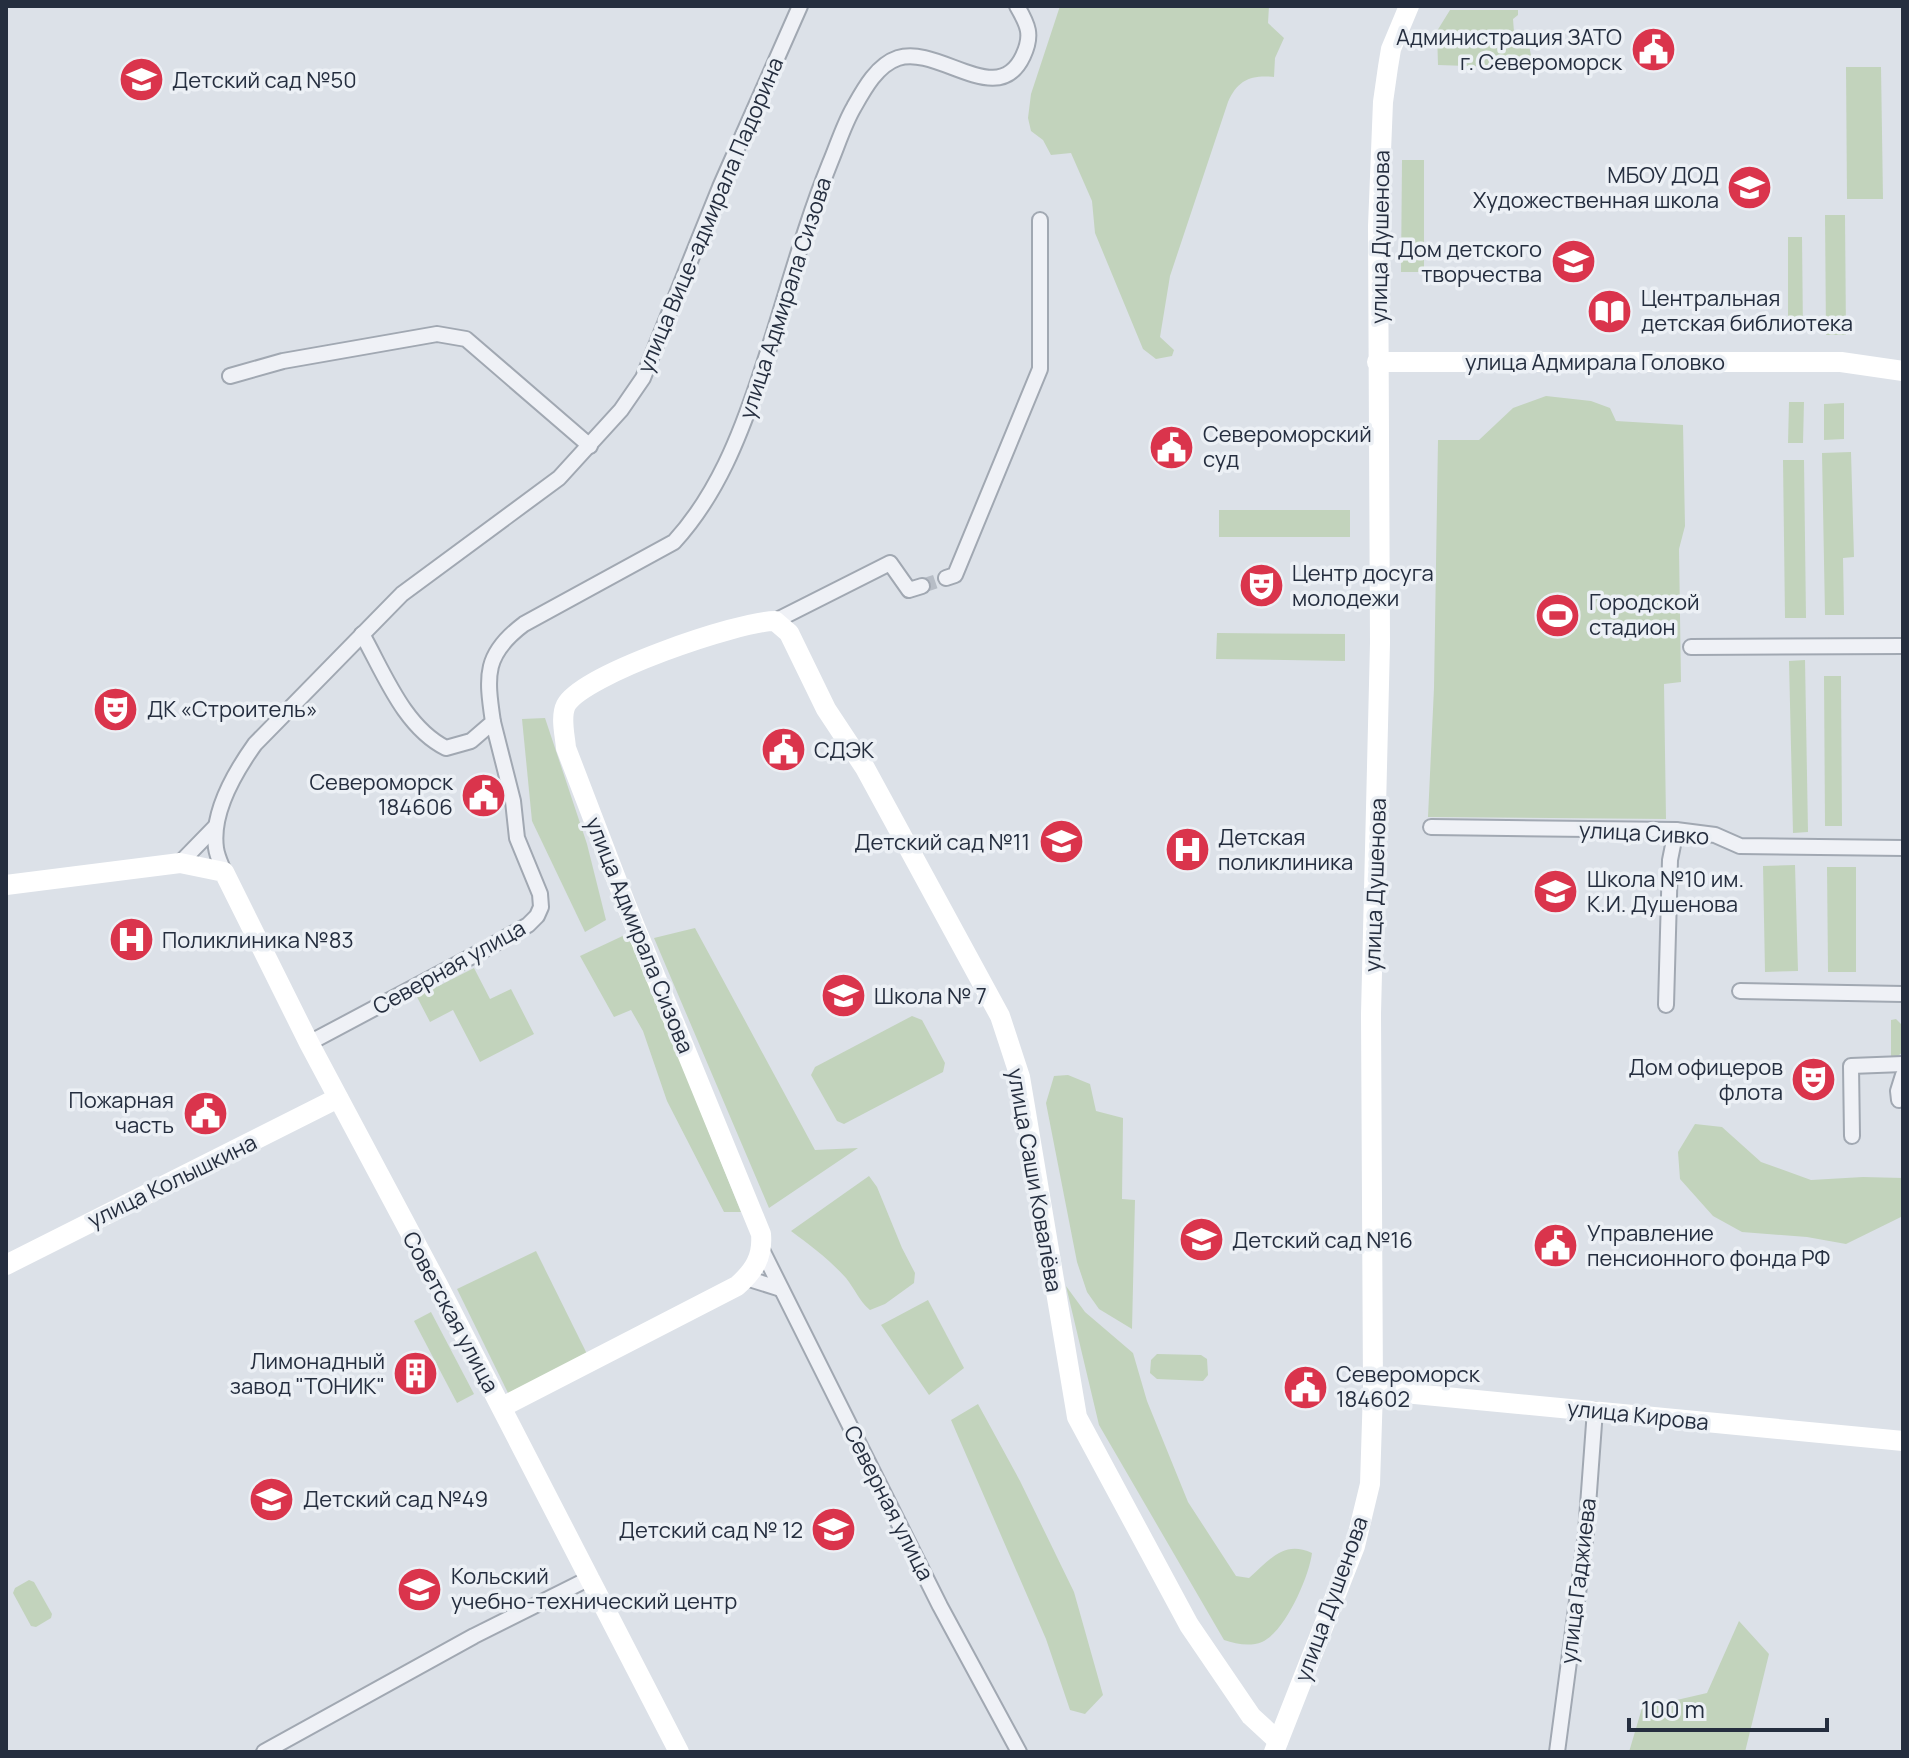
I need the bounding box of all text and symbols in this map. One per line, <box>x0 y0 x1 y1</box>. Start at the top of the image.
place label: Администрация ЗАТО г. Североморск <box>1396 22 1623 77</box>
public building icon: Администрация ЗАТО г. Североморск <box>1629 26 1677 74</box>
street label: улица Вице-адмирала Падорина <box>630 53 790 377</box>
school or university icon: Детский сад №50 <box>117 56 165 104</box>
place label: Детский сад №50 <box>172 65 357 95</box>
street label: улица Душенова <box>1363 150 1397 324</box>
place label: МБОУ ДОД Художественная школа <box>1473 160 1719 215</box>
school or university icon: МБОУ ДОД Художественная школа <box>1726 164 1774 212</box>
street label: улица Адмирала Сизова <box>732 173 838 423</box>
place label: Дом детского творчества <box>1397 234 1542 289</box>
school or university icon: Дом детского творчества <box>1549 238 1597 286</box>
place label: Центральная детская библиотека <box>1641 283 1853 338</box>
library icon: Центральная детская библиотека <box>1586 287 1634 335</box>
street label: улица Адмирала Головко <box>1465 347 1725 377</box>
place label: Североморский суд <box>1203 419 1372 474</box>
public building icon: Североморский суд <box>1148 423 1196 471</box>
place label: Центр досуга молодежи <box>1292 558 1434 613</box>
theatre icon: Центр досуга молодежи <box>1237 562 1285 610</box>
place label: Городской стадион <box>1589 587 1700 642</box>
sports icon: Городской стадион <box>1534 591 1582 639</box>
theatre icon: ДК «Строитель» <box>92 685 140 733</box>
place label: ДК «Строитель» <box>147 694 318 724</box>
public building icon: СДЭК <box>759 726 807 774</box>
place label: СДЭК <box>814 735 875 765</box>
place label: Североморск 184606 <box>309 767 454 822</box>
public building icon: Североморск 184606 <box>460 771 508 819</box>
street label: улица Душенова <box>1357 798 1393 972</box>
street label: улица Адмирала Сизова <box>579 812 701 1058</box>
street label: улица Сивко <box>1578 815 1710 851</box>
school or university icon: Детский сад №11 <box>1037 818 1085 866</box>
place label: Детская поликлиника <box>1218 822 1353 877</box>
hospital icon: Детская поликлиника <box>1163 826 1211 874</box>
place label: Детский сад №11 <box>854 827 1030 857</box>
place label: Школа №10 им. К.И. Душенова <box>1587 864 1744 919</box>
school or university icon: Школа №10 им. К.И. Душенова <box>1532 868 1580 916</box>
street label: Северная улица <box>367 913 531 1021</box>
hospital icon: Поликлиника №83 <box>107 916 155 964</box>
place label: Поликлиника №83 <box>162 925 354 955</box>
school or university icon: Школа № 7 <box>819 972 867 1020</box>
place label: Школа № 7 <box>874 981 987 1011</box>
place label: Дом офицеров флота <box>1629 1052 1783 1107</box>
theatre icon: Дом офицеров флота <box>1790 1056 1838 1104</box>
street label: улица Саши Ковалёва <box>1001 1066 1069 1294</box>
place label: Пожарная часть <box>68 1085 174 1140</box>
public building icon: Пожарная часть <box>181 1089 229 1137</box>
street label: улица Колышкина <box>83 1127 261 1235</box>
school or university icon: Детский сад №16 <box>1177 1216 1225 1264</box>
place label: Управление пенсионного фонда РФ <box>1587 1218 1830 1273</box>
public building icon: Управление пенсионного фонда РФ <box>1532 1222 1580 1270</box>
place label: Детский сад №16 <box>1232 1225 1413 1255</box>
street label: Советская улица <box>396 1226 506 1398</box>
place label: Лимонадный завод "ТОНИК" <box>230 1346 385 1401</box>
building icon: Лимонадный завод "ТОНИК" <box>392 1350 440 1398</box>
place label: Североморск 184602 <box>1336 1359 1481 1414</box>
public building icon: Североморск 184602 <box>1281 1363 1329 1411</box>
street label: улица Кирова <box>1566 1393 1710 1437</box>
street label: Северная улица <box>837 1420 941 1586</box>
school or university icon: Детcкий сад №49 <box>248 1475 296 1523</box>
place label: Детcкий сад №49 <box>303 1484 488 1514</box>
street label: улица Гаджиева <box>1553 1496 1603 1666</box>
school or university icon: Детский сад № 12 <box>810 1506 858 1554</box>
street label: улица Душенова <box>1287 1512 1375 1686</box>
place label: Детский сад № 12 <box>619 1515 803 1545</box>
place label: Кольский учебно-технический центр <box>451 1561 737 1616</box>
school or university icon: Кольский учебно-технический центр <box>396 1565 444 1613</box>
scale bar <box>1629 1682 1827 1732</box>
text: 100 m <box>1641 1692 1705 1725</box>

